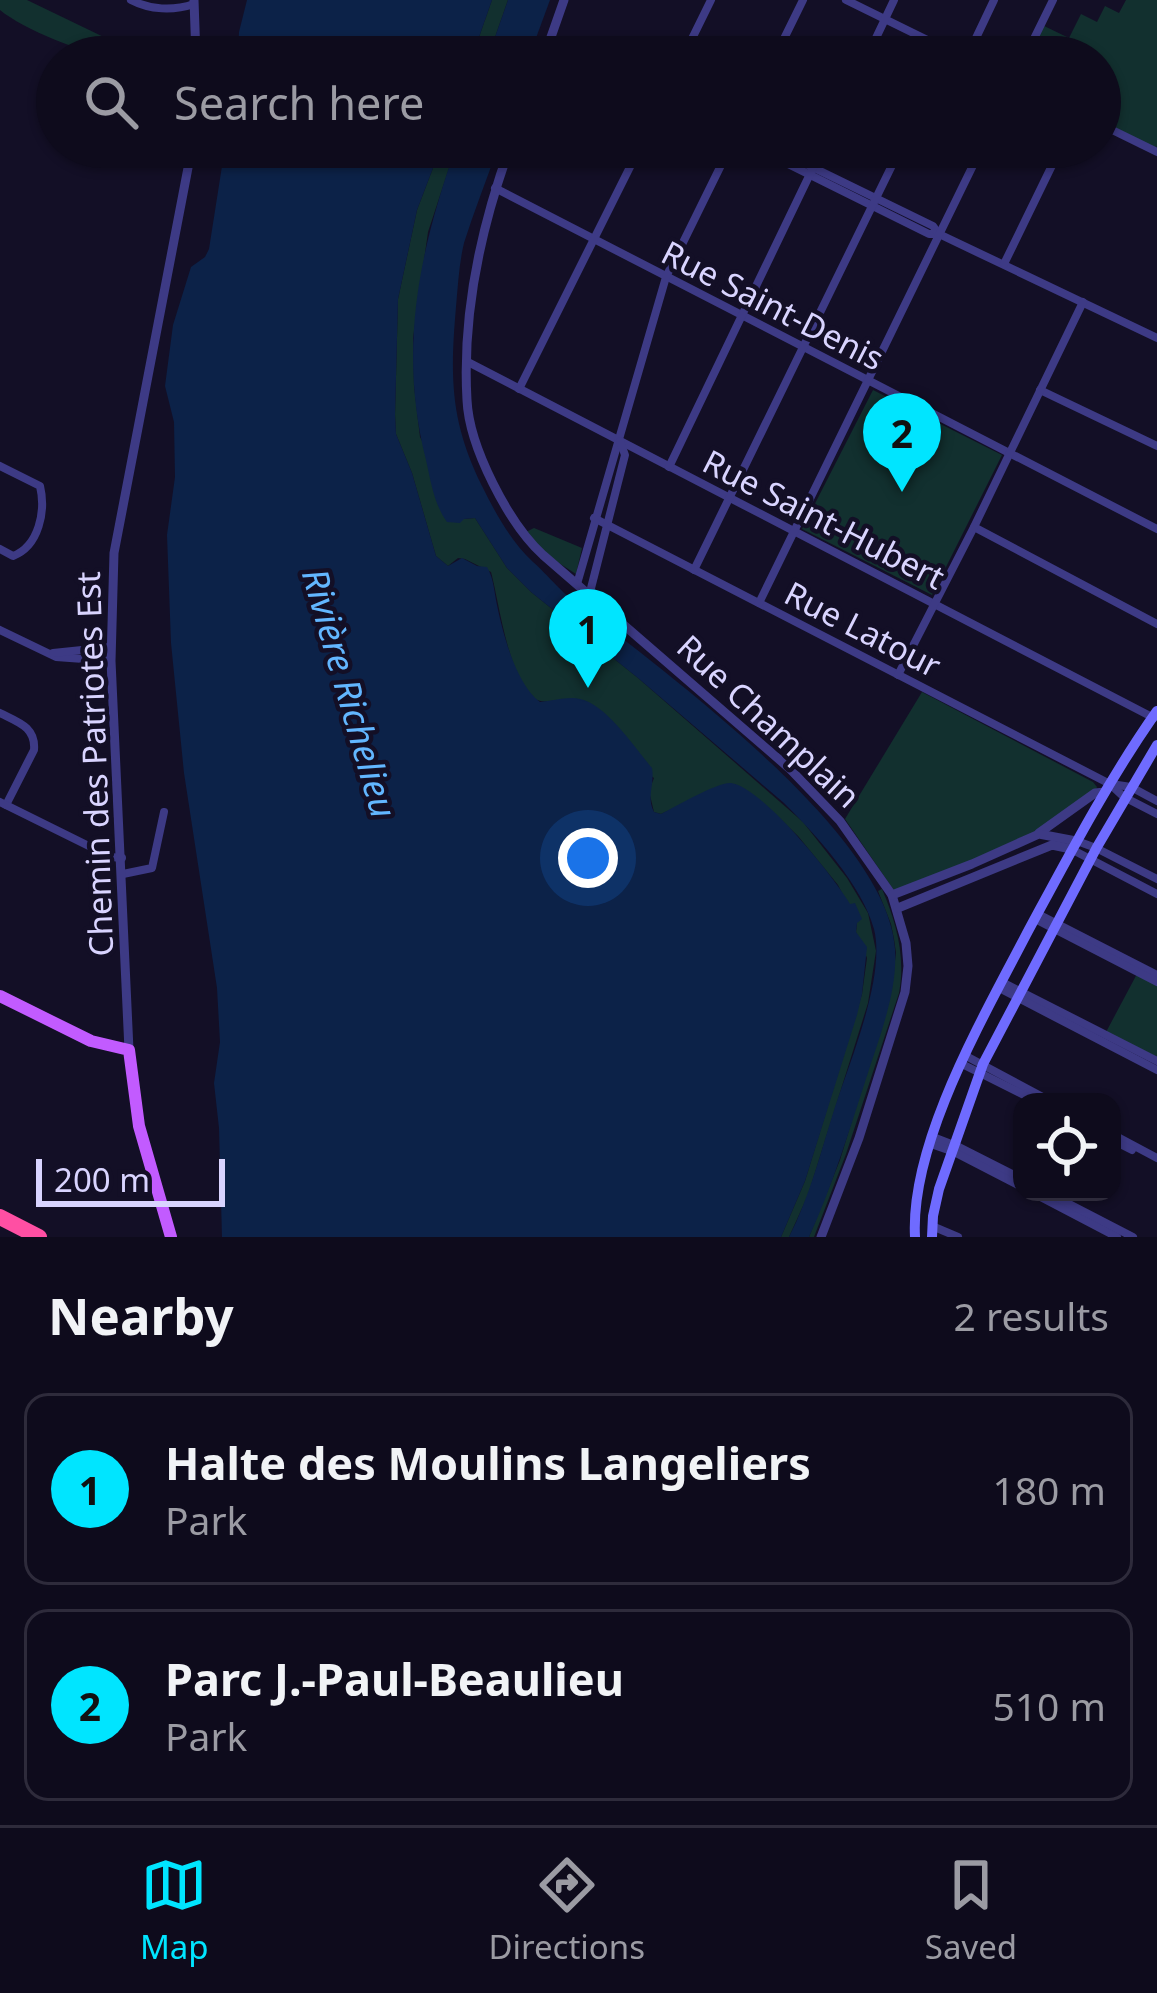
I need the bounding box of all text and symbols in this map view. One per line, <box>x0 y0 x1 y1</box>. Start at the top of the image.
search box <box>36 36 1121 168</box>
icon: search <box>78 69 144 135</box>
text: Search here <box>174 72 424 133</box>
street label: Rue Saint-Denis <box>654 230 892 380</box>
pin: 2 <box>863 393 941 492</box>
street label: Rue Saint-Hubert <box>696 439 953 599</box>
water label: Rivière Richelieu <box>291 563 409 823</box>
street label: Rue Latour <box>777 570 949 688</box>
street label: Chemin des Patriotes Est <box>65 571 123 957</box>
pin: 1 <box>549 589 627 688</box>
street label: Rue Champlain <box>668 624 870 818</box>
your location <box>558 828 618 888</box>
map controls <box>1013 1093 1121 1201</box>
button: locate <box>1013 1093 1121 1201</box>
scale bar <box>36 1153 225 1206</box>
text: 200 m <box>54 1157 150 1202</box>
text: Nearby <box>48 1280 234 1350</box>
text: 2 results <box>954 1289 1109 1342</box>
text: Halte des Moulins Langeliers <box>165 1432 811 1493</box>
text: 1 <box>79 1463 101 1516</box>
text: 180 m <box>992 1463 1106 1516</box>
text: Park <box>165 1493 247 1546</box>
text: Parc J.-Paul-Beaulieu <box>165 1648 624 1709</box>
text: 2 <box>79 1679 101 1732</box>
text: 510 m <box>992 1679 1106 1732</box>
text: Park <box>165 1709 247 1762</box>
tab: Map <box>140 1852 209 1969</box>
tab: Directions <box>488 1852 645 1969</box>
tab: Saved <box>925 1852 1017 1969</box>

